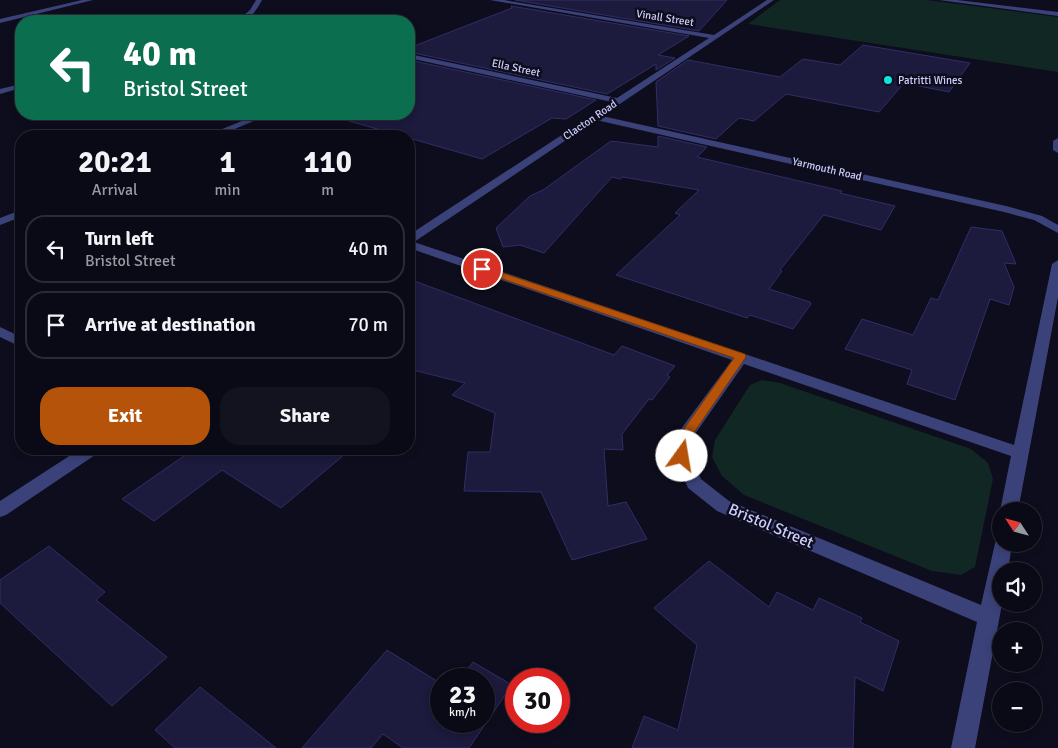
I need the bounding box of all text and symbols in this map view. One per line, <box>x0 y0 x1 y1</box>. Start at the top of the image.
street label: Vinall Street <box>635 7 695 29</box>
text: 40 m <box>123 32 197 75</box>
icon: left <box>40 35 105 100</box>
street label: Ella Street <box>491 57 542 80</box>
marker: Patritti Wines <box>882 74 894 86</box>
place label: Patritti Wines <box>898 74 962 87</box>
text: Bristol Street <box>123 75 248 102</box>
street label: Clacton Road <box>561 97 619 143</box>
text: 20:21 <box>78 144 152 181</box>
text: 1 <box>219 144 236 181</box>
text: 110 <box>303 144 352 181</box>
street label: Yarmouth Road <box>791 155 863 183</box>
text: Arrival <box>92 180 138 200</box>
text: min <box>215 180 240 200</box>
text: m <box>321 180 334 200</box>
text: Turn left <box>85 227 154 251</box>
icon: left <box>42 235 70 263</box>
text: 40 m <box>348 237 388 261</box>
pin <box>461 248 503 290</box>
text: Bristol Street <box>85 251 176 271</box>
icon: arrive <box>468 255 496 283</box>
icon: arrive <box>42 311 70 339</box>
text: Arrive at destination <box>85 313 256 337</box>
text: 70 m <box>348 313 388 337</box>
button: Exit <box>40 387 210 445</box>
button: Share <box>220 387 390 445</box>
position arrow <box>655 429 707 481</box>
street label: Bristol Street <box>725 499 817 553</box>
north arrow <box>992 502 1042 552</box>
map controls <box>992 502 1042 732</box>
button: sound <box>992 562 1042 612</box>
button: + <box>992 622 1042 672</box>
speed limit sign: 30 <box>505 668 570 733</box>
text: 23 <box>449 679 476 710</box>
button: − <box>992 682 1042 732</box>
text: km/h <box>449 705 476 720</box>

